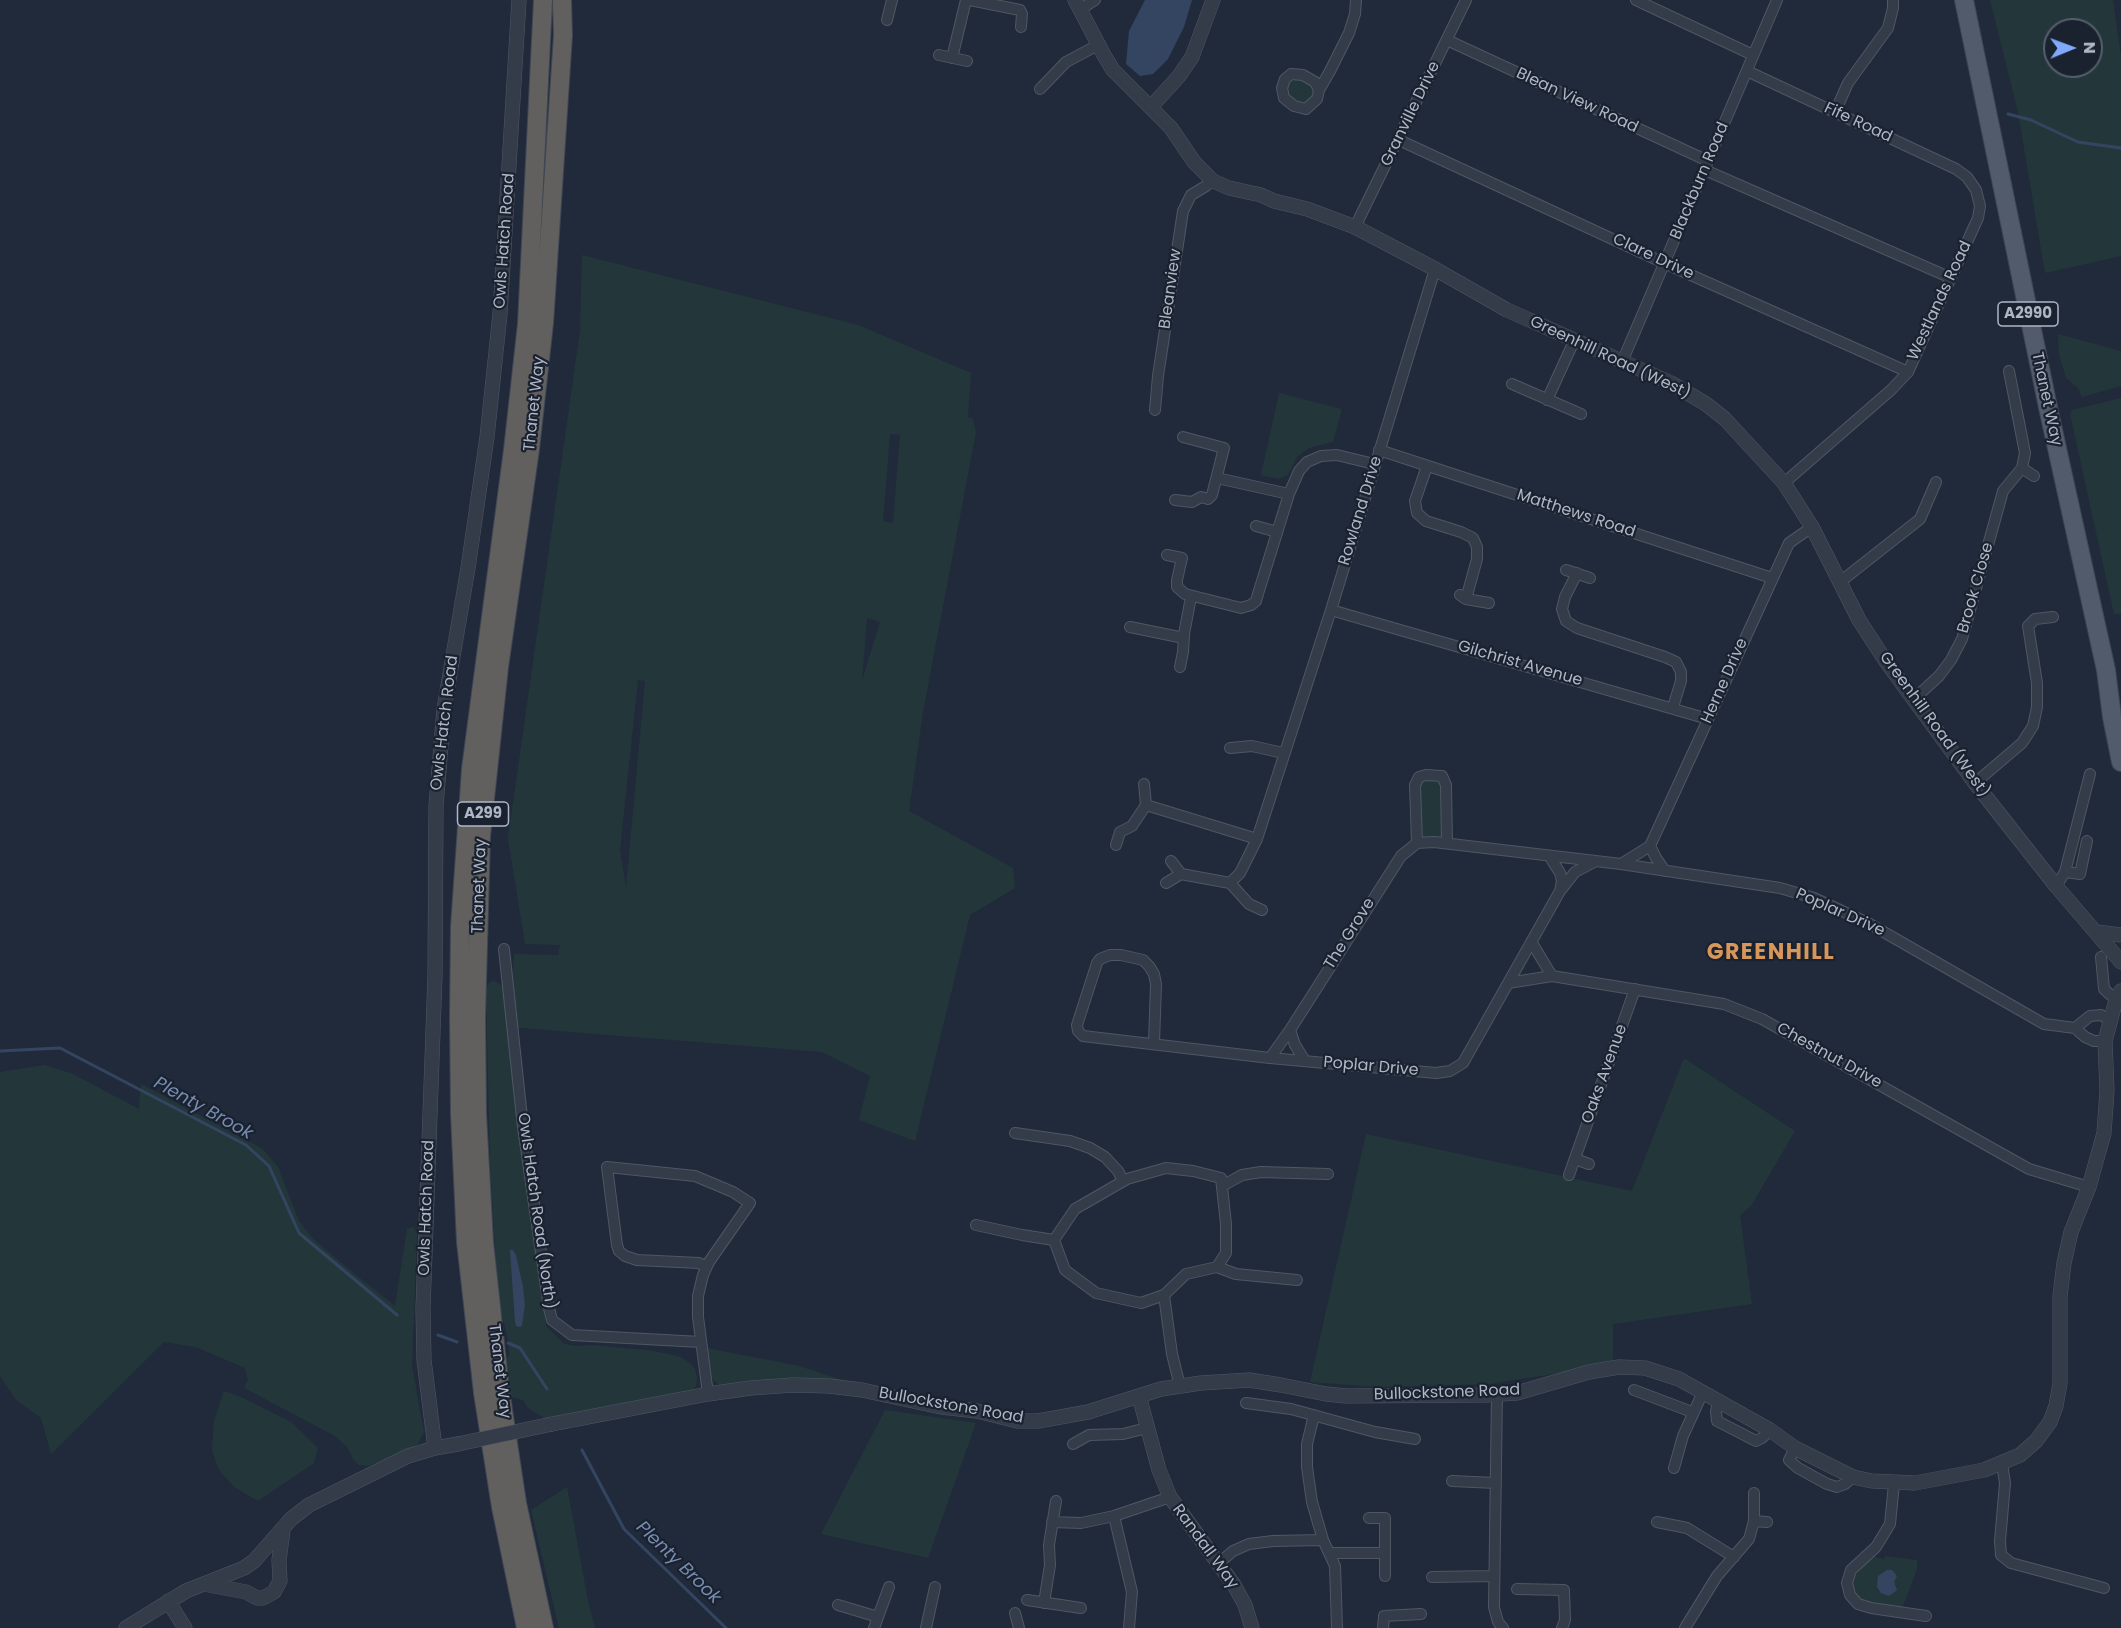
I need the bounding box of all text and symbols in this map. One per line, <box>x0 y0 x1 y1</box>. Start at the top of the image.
north arrow <box>2043 18 2103 78</box>
text: N <box>2078 41 2101 54</box>
street label: Granville Drive <box>1377 58 1445 170</box>
street label: Blean View Road <box>1513 64 1641 138</box>
street label: Fife Road <box>1821 99 1895 147</box>
street label: Blackburn Road <box>1667 119 1733 243</box>
street label: Owls Hatch Road <box>491 173 519 309</box>
street label: Clare Drive <box>1609 230 1697 284</box>
street label: Westlands Road <box>1904 238 1976 364</box>
street label: Bleanview <box>1156 248 1186 330</box>
road number: A2990 <box>1998 302 2058 326</box>
street label: Greenhill Road (West) <box>1527 312 1693 404</box>
street label: Thanet Way <box>2027 350 2065 448</box>
street label: Thanet Way <box>520 356 550 452</box>
street label: Rowland Drive <box>1335 454 1387 568</box>
street label: Matthews Road <box>1514 486 1638 542</box>
street label: Brook Close <box>1954 540 1998 636</box>
street label: Herne Drive <box>1698 635 1752 727</box>
street label: Gilchrist Avenue <box>1455 637 1585 691</box>
street label: Greenhill Road (West) <box>1875 649 1993 801</box>
street label: Owls Hatch Road <box>427 654 463 792</box>
road number: A299 <box>458 802 508 826</box>
street label: Thanet Way <box>469 838 491 934</box>
street label: Poplar Drive <box>1793 885 1887 941</box>
street label: The Grove <box>1320 895 1380 973</box>
district label: GREENHILL <box>1707 940 1835 966</box>
street label: Chestnut Drive <box>1773 1019 1885 1093</box>
street label: Oaks Avenue <box>1578 1022 1632 1126</box>
street label: Poplar Drive <box>1323 1053 1419 1081</box>
water label: Plenty Brook <box>150 1073 256 1145</box>
street label: Owls Hatch Road (North) <box>513 1112 559 1310</box>
street label: Owls Hatch Road <box>415 1140 439 1276</box>
street label: Thanet Way <box>484 1322 514 1420</box>
street label: Bullockstone Road <box>1373 1381 1521 1405</box>
street label: Bullockstone Road <box>877 1384 1025 1428</box>
street label: Randall Way <box>1168 1501 1242 1593</box>
water label: Plenty Brook <box>631 1517 725 1609</box>

